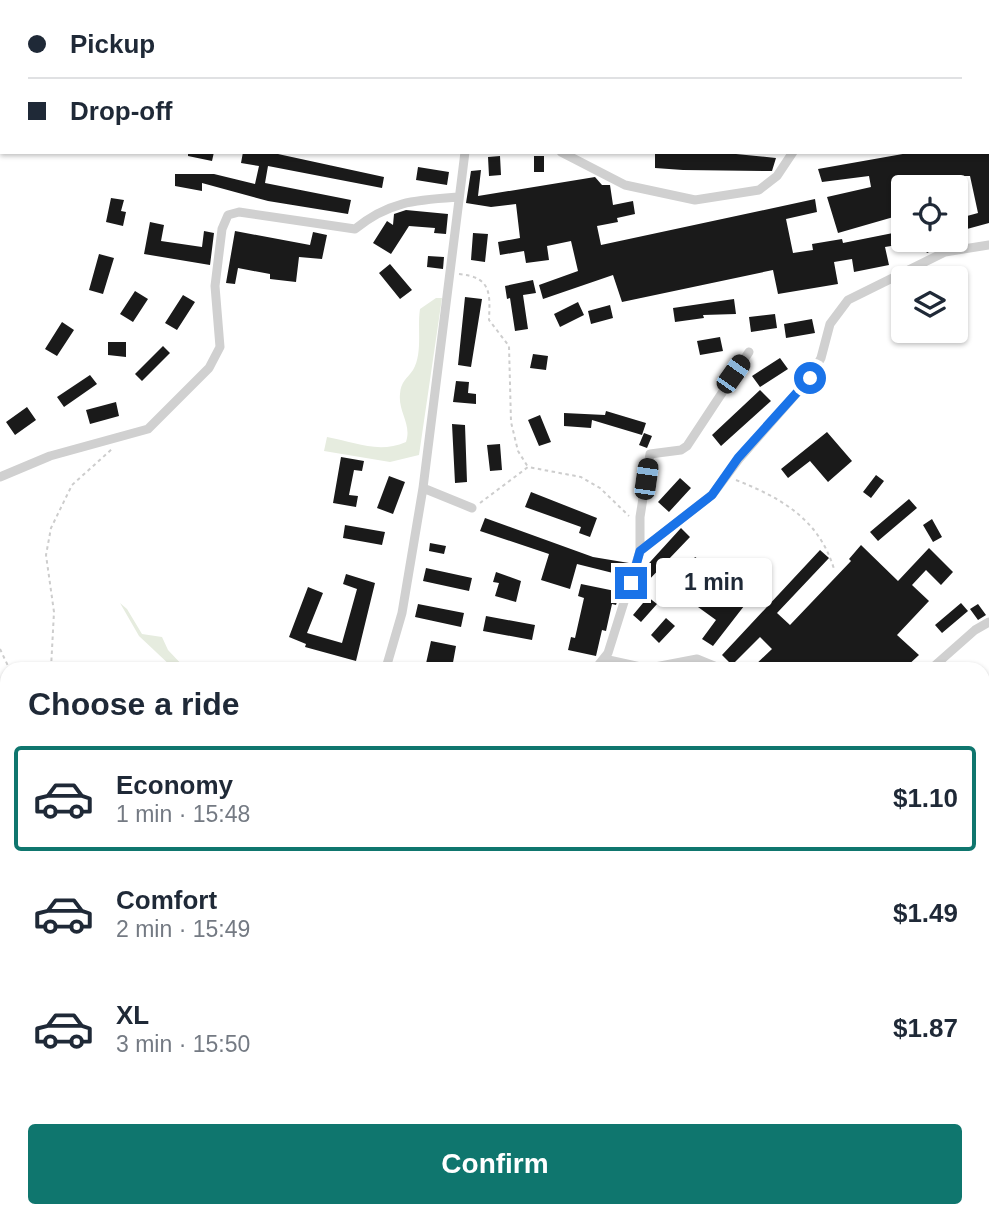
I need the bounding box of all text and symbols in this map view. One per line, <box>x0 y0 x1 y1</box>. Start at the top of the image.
text: Pickup <box>70 29 155 59</box>
text: Drop-off <box>70 96 173 126</box>
map controls <box>891 175 968 343</box>
button: locate <box>891 175 968 252</box>
button: layers <box>891 266 968 343</box>
car <box>713 351 754 397</box>
route start <box>794 362 826 394</box>
car <box>633 457 660 501</box>
callout: 1 min <box>656 558 771 608</box>
route end <box>615 567 647 599</box>
text: 1 min <box>684 569 744 595</box>
text: Choose a ride <box>28 686 240 722</box>
icon: car <box>32 767 95 830</box>
text: Economy <box>116 770 233 800</box>
text: $1.10 <box>893 783 958 813</box>
text: 1 min · 15:48 <box>116 801 250 827</box>
icon: car <box>32 882 95 945</box>
text: Comfort <box>116 885 217 915</box>
text: $1.49 <box>893 898 958 928</box>
text: 2 min · 15:49 <box>116 916 250 942</box>
icon: car <box>32 997 95 1060</box>
text: XL <box>116 1000 149 1030</box>
text: $1.87 <box>893 1013 958 1043</box>
text: 3 min · 15:50 <box>116 1031 250 1057</box>
button: Confirm <box>28 1124 962 1204</box>

